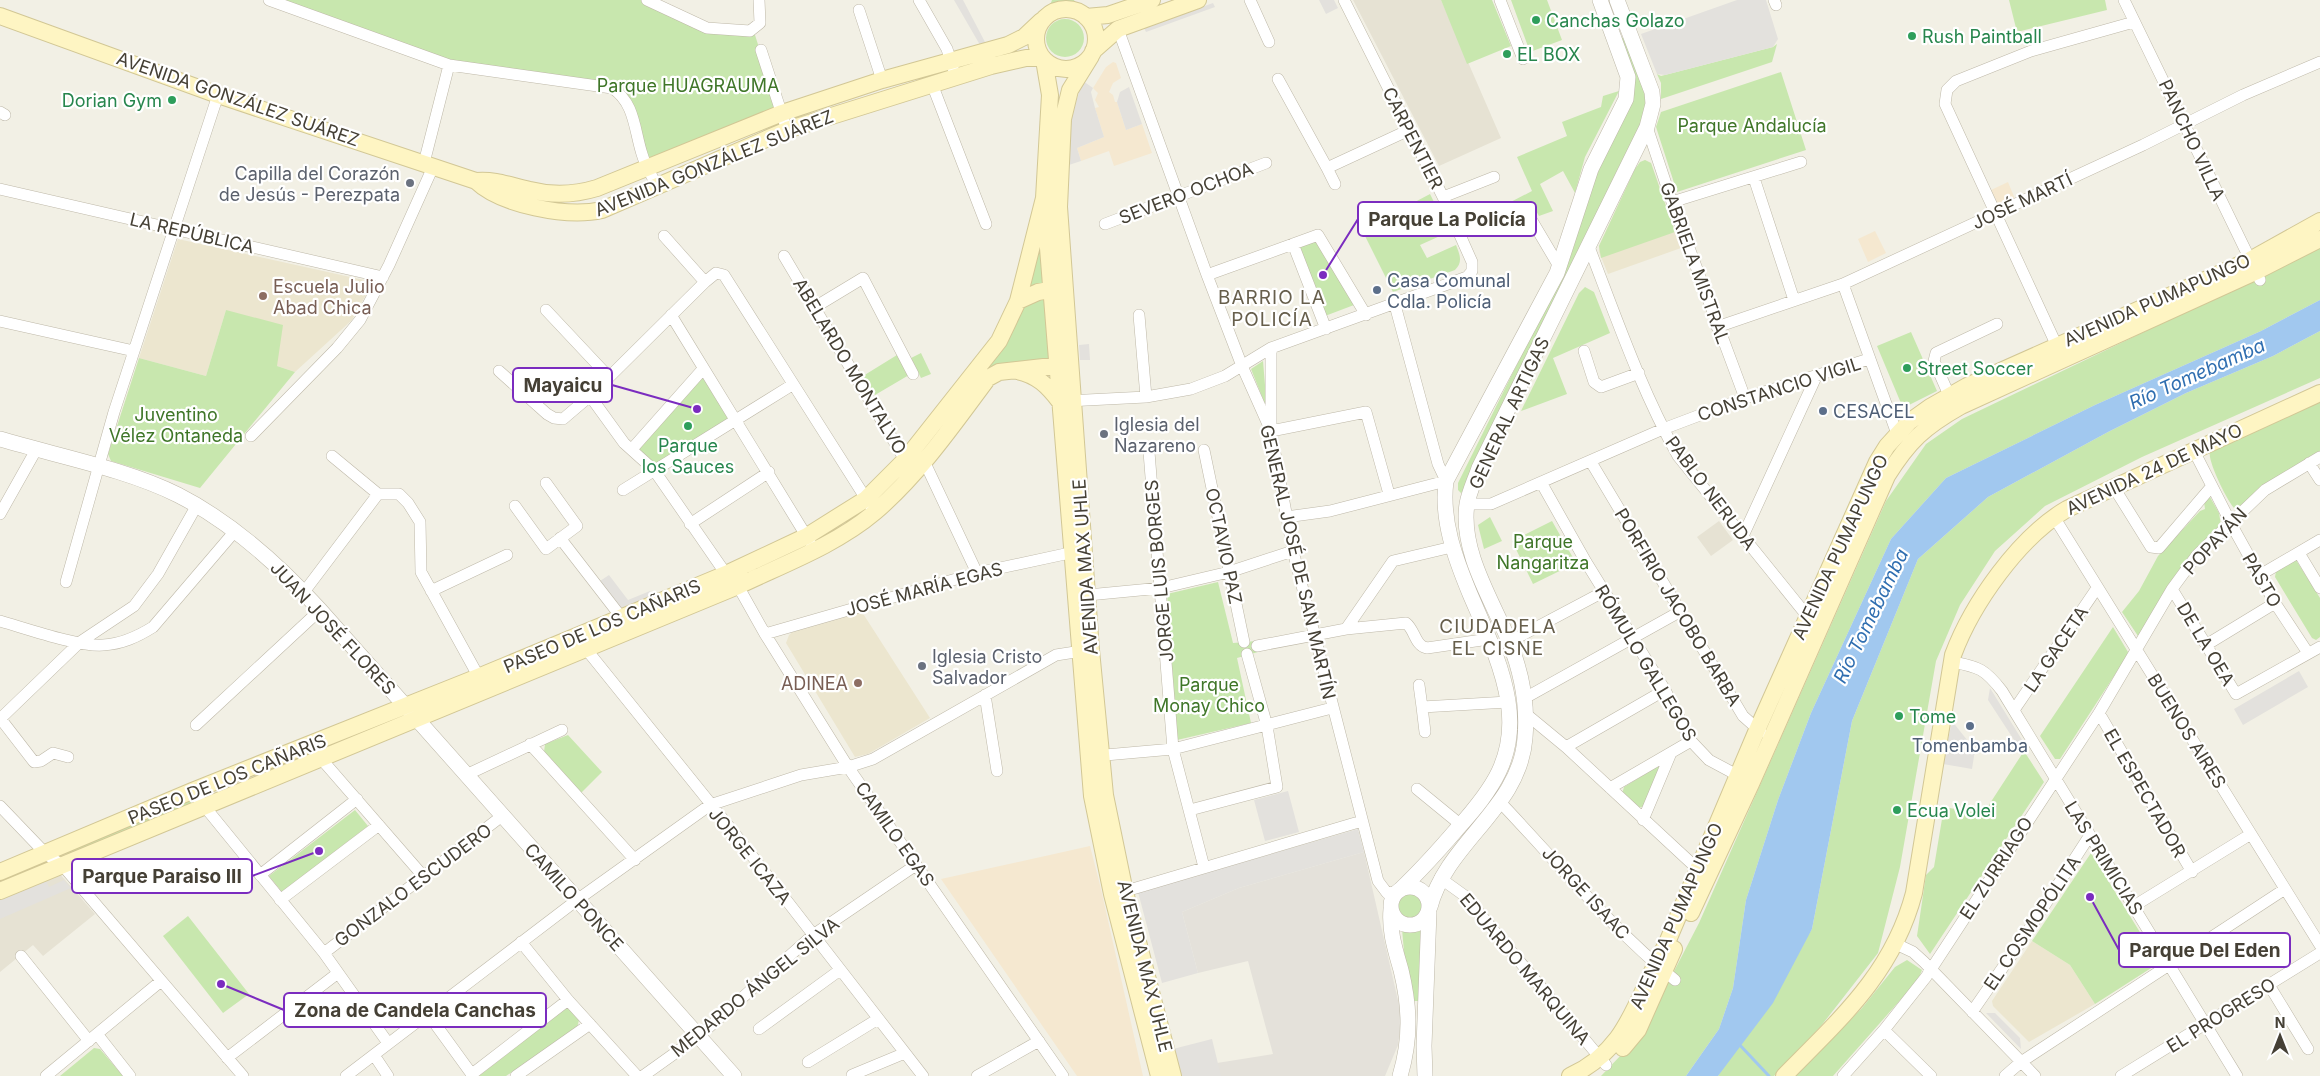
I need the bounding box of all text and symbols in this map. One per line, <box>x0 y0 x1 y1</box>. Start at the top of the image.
place label: Canchas Golazo <box>1546 10 1685 31</box>
marker: Canchas Golazo <box>1530 14 1542 26</box>
place label: Rush Paintball <box>1922 26 2042 47</box>
marker: Rush Paintball <box>1906 30 1918 42</box>
place label: EL BOX <box>1517 44 1580 65</box>
street label: AVENIDA GONZÁLEZ SUÁREZ <box>114 47 362 150</box>
marker: EL BOX <box>1501 48 1513 60</box>
park label: Parque HUAGRAUMA <box>597 75 779 96</box>
street label: PANCHO VILLA <box>2155 76 2229 204</box>
street label: CARPENTIER <box>1378 84 1448 193</box>
place label: Dorian Gym <box>62 90 162 111</box>
marker: Dorian Gym <box>166 94 178 106</box>
street label: AVENIDA GONZÁLEZ SUÁREZ <box>591 105 836 221</box>
park label: Parque Andalucía <box>1677 115 1827 136</box>
street label: SEVERO OCHOA <box>1116 158 1256 228</box>
place label: Capilla del Corazón de Jesús - Perezpata <box>219 163 400 205</box>
street label: JOSÉ MARTÍ <box>1968 168 2076 233</box>
marker: Capilla del Corazón de Jesús - Perezpata <box>404 177 416 189</box>
street label: GABRIELA MISTRAL <box>1656 179 1734 347</box>
callout: Parque La Policía <box>1358 202 1536 236</box>
street label: LA REPÚBLICA <box>128 208 256 258</box>
text: Parque La Policía <box>1368 208 1526 231</box>
street label: AVENIDA PUMAPUNGO <box>2061 249 2253 351</box>
place label: Casa Comunal Cdla. Policía <box>1387 270 1510 312</box>
street label: ABELARDO MONTALVO <box>789 274 911 458</box>
place label: Escuela Julio Abad Chica <box>273 276 385 318</box>
marker: Casa Comunal Cdla. Policía <box>1371 284 1383 296</box>
district label: BARRIO LA POLICÍA <box>1218 286 1326 331</box>
marker: Escuela Julio Abad Chica <box>257 290 269 302</box>
street label: GENERAL ARTIGAS <box>1465 334 1553 492</box>
water label: Río Tomebamba <box>2125 334 2269 414</box>
street label: CONSTANCIO VIGIL <box>1695 353 1863 425</box>
place label: Street Soccer <box>1917 358 2033 379</box>
marker: Street Soccer <box>1901 362 1913 374</box>
callout: Mayaicu <box>513 368 612 402</box>
text: Mayaicu <box>524 374 602 397</box>
place label: CESACEL <box>1833 401 1914 422</box>
park label: Juventino Vélez Ontaneda <box>109 404 243 446</box>
marker: CESACEL <box>1817 405 1829 417</box>
place label: Iglesia del Nazareno <box>1114 414 1200 456</box>
street label: AVENIDA 24 DE MAYO <box>2063 419 2245 519</box>
marker: Parque los Sauces <box>682 420 694 432</box>
street label: GENERAL JOSÉ DE SAN MARTÍN <box>1256 422 1341 701</box>
marker: Iglesia del Nazareno <box>1098 428 1110 440</box>
street label: PABLO NERUDA <box>1661 432 1761 554</box>
place label: Parque los Sauces <box>642 435 734 477</box>
street label: AVENIDA PUMAPUNGO <box>1788 451 1892 643</box>
street label: AVENIDA MAX UHLE <box>1068 478 1102 656</box>
street label: JORGE LUIS BORGES <box>1141 479 1177 663</box>
street label: OCTAVIO PAZ <box>1201 486 1247 606</box>
street label: POPAYÁN <box>2178 503 2251 579</box>
street label: PORFIRIO JACOBO BARBA <box>1611 504 1745 710</box>
park label: Parque Nangaritza <box>1497 531 1589 573</box>
water label: Río Tomebamba <box>1829 545 1914 687</box>
street label: PASTO <box>2238 549 2286 611</box>
street label: JUAN JOSÉ FLORES <box>266 557 401 699</box>
street label: JOSÉ MARÍA EGAS <box>843 557 1005 620</box>
street label: PASEO DE LOS CAÑARIS <box>500 574 704 677</box>
street label: RÓMULO GALLEGOS <box>1591 580 1702 745</box>
street label: DE LA OEA <box>2173 598 2239 690</box>
street label: LA GACETA <box>2020 602 2092 696</box>
district label: CIUDADELA EL CISNE <box>1439 615 1557 660</box>
place label: Iglesia Cristo Salvador <box>932 646 1042 688</box>
marker: Iglesia Cristo Salvador <box>916 660 928 672</box>
street label: BUENOS AIRES <box>2143 670 2231 792</box>
place label: ADINEA <box>781 673 848 694</box>
park label: Parque Monay Chico <box>1153 674 1265 716</box>
marker: ADINEA <box>852 677 864 689</box>
place label: Tome <box>1909 706 1956 727</box>
marker: Tome <box>1893 710 1905 722</box>
marker: Tomenbamba <box>1964 720 1976 732</box>
street label: EL ESPECTADOR <box>2100 725 2190 861</box>
street label: PASEO DE LOS CAÑARIS <box>124 729 329 828</box>
place label: Tomenbamba <box>1912 735 2028 756</box>
street label: CAMILO EGAS <box>851 778 939 890</box>
street label: LAS PRIMICIAS <box>2061 797 2147 919</box>
place label: Ecua Volei <box>1907 800 1995 821</box>
street label: JORGE ICAZA <box>704 803 796 909</box>
marker: Ecua Volei <box>1891 804 1903 816</box>
street label: EL ZURRIAGO <box>1955 813 2037 923</box>
street label: GONZALO ESCUDERO <box>330 819 496 951</box>
street label: AVENIDA PUMAPUNGO <box>1625 820 1727 1012</box>
street label: CAMILO PONCE <box>520 839 628 955</box>
street label: JORGE ISAAC <box>1538 842 1634 944</box>
street label: EL COSMOPÓLITA <box>1978 851 2085 994</box>
callout: Parque Paraiso III <box>72 859 252 893</box>
text: Parque Paraiso III <box>82 865 242 888</box>
street label: AVENIDA MAX UHLE <box>1113 878 1177 1054</box>
street label: EDUARDO MARQUINA <box>1456 889 1594 1049</box>
street label: MEDARDO ÁNGEL SILVA <box>666 912 843 1061</box>
callout: Parque Del Eden <box>2119 933 2290 967</box>
text: Parque Del Eden <box>2129 939 2281 962</box>
street label: EL PROGRESO <box>2163 973 2279 1057</box>
callout: Zona de Candela Canchas <box>284 993 546 1027</box>
text: Zona de Candela Canchas <box>294 999 536 1022</box>
north arrow <box>2255 1011 2305 1061</box>
text: N <box>2275 1014 2285 1031</box>

